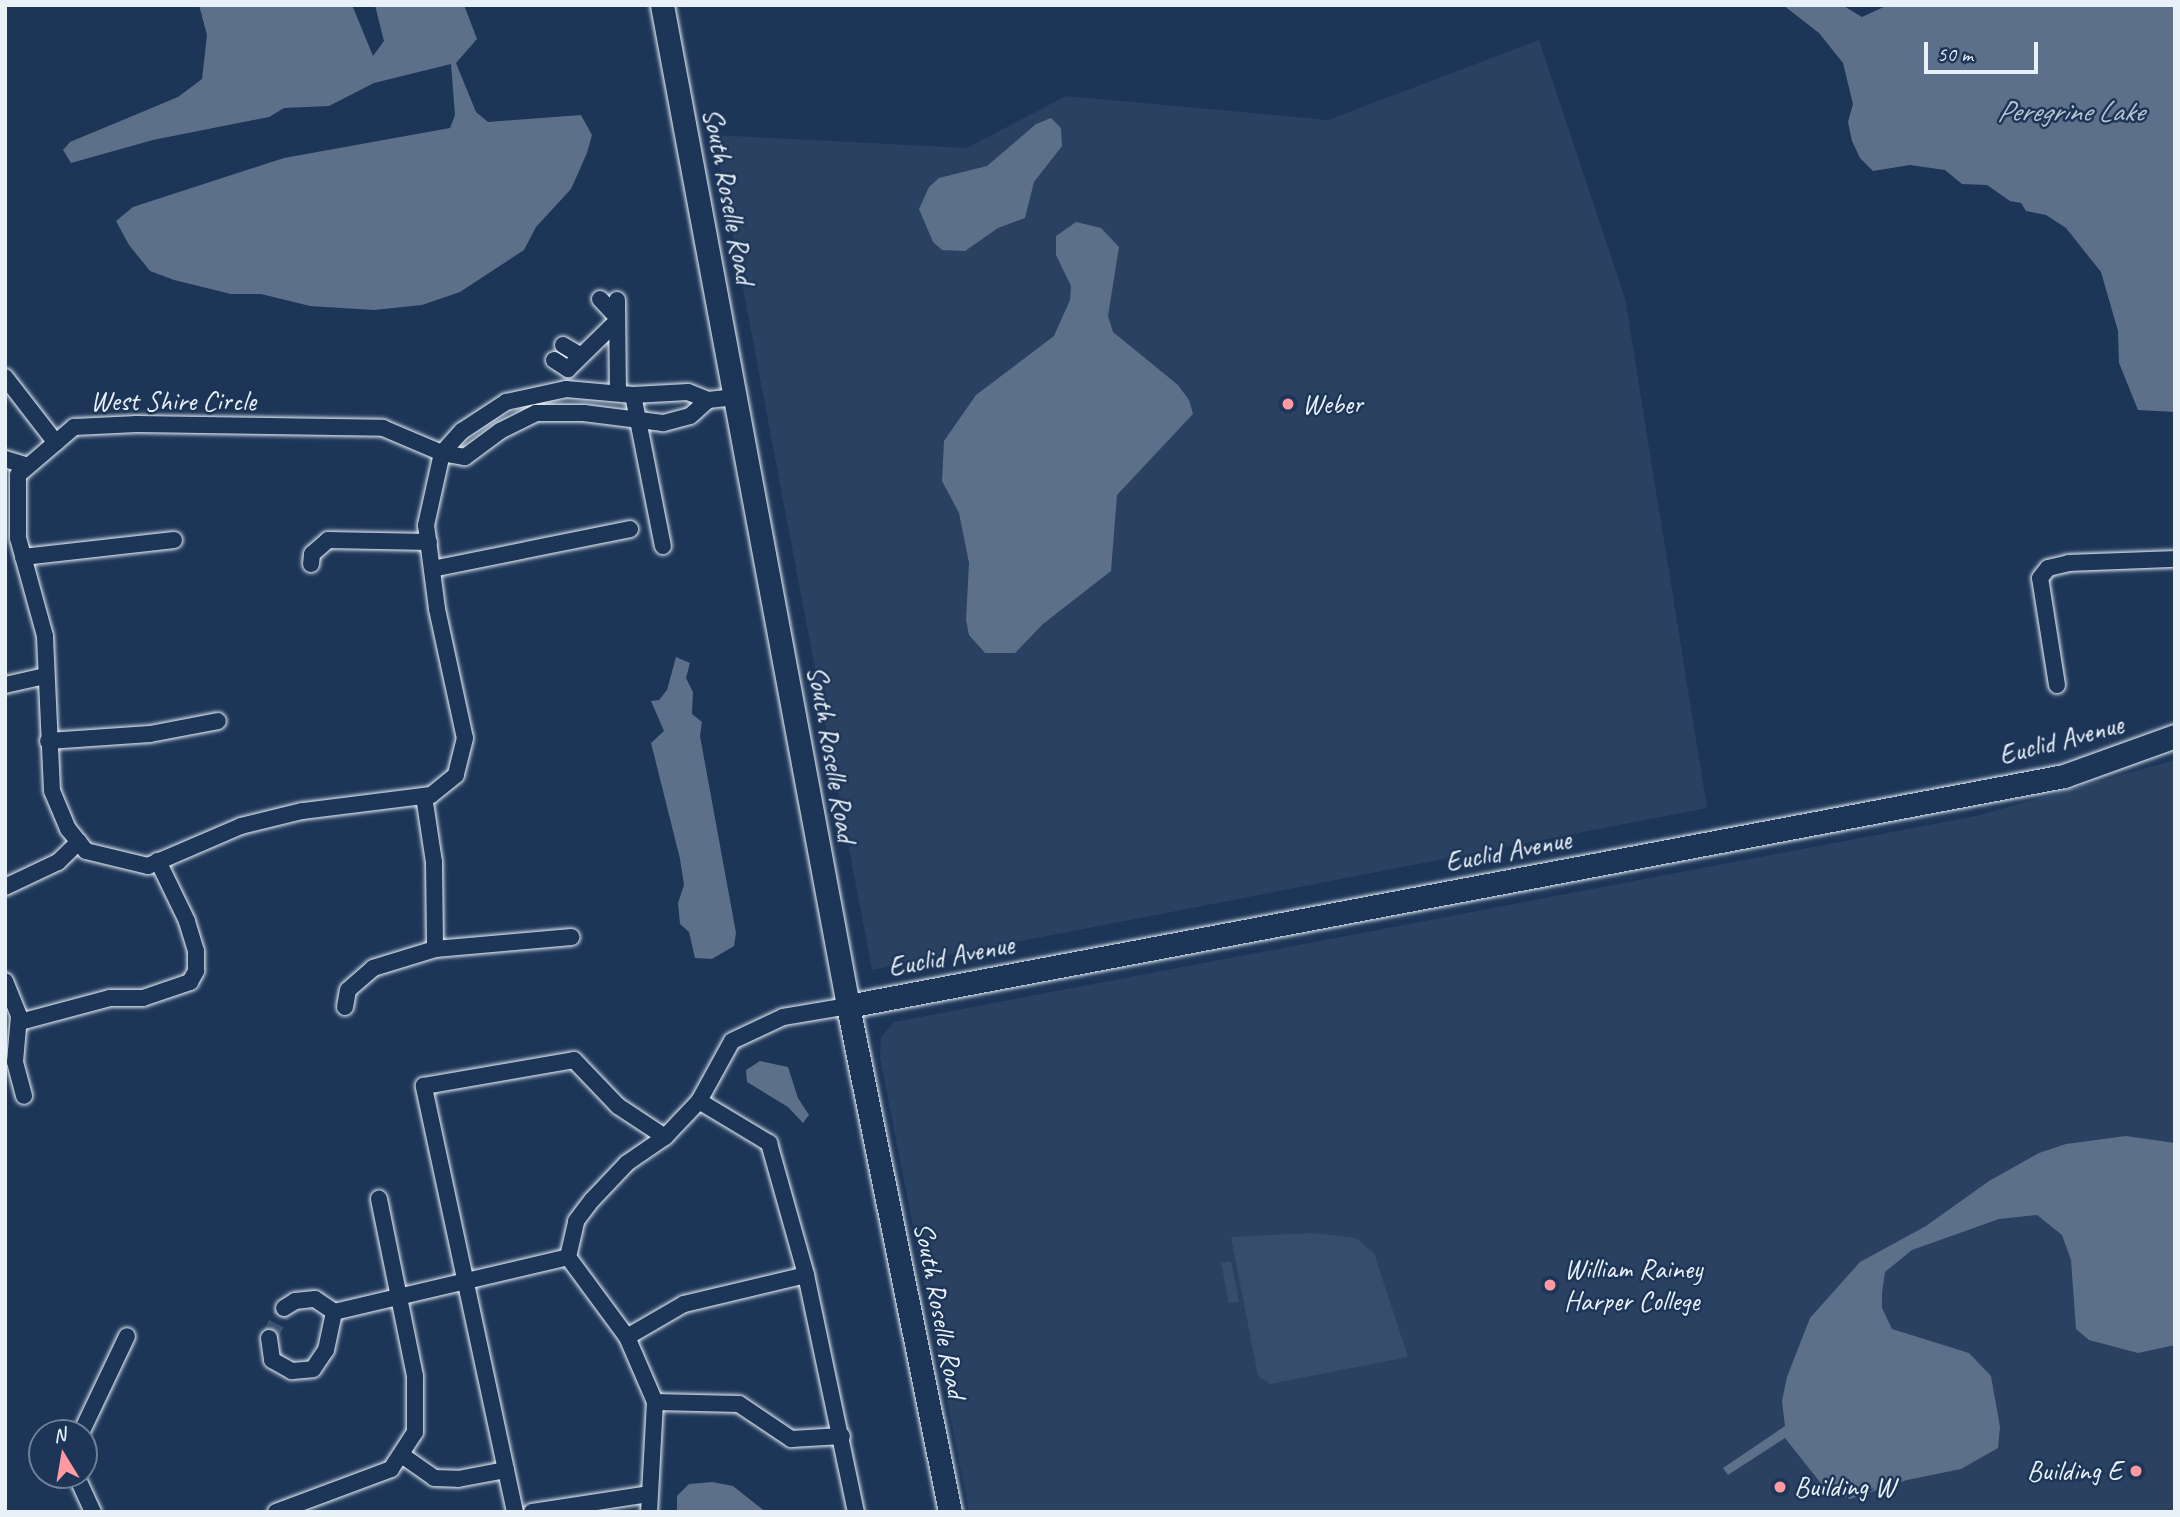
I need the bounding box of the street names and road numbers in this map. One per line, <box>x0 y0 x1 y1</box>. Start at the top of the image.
street label: South Roselle Road <box>696 106 762 286</box>
street label: West Shire Circle <box>90 384 256 418</box>
street label: South Roselle Road <box>800 664 864 844</box>
street label: Euclid Avenue <box>1995 707 2127 773</box>
street label: Euclid Avenue <box>1442 822 1574 880</box>
street label: Euclid Avenue <box>885 927 1017 985</box>
street label: South Roselle Road <box>907 1220 973 1400</box>

